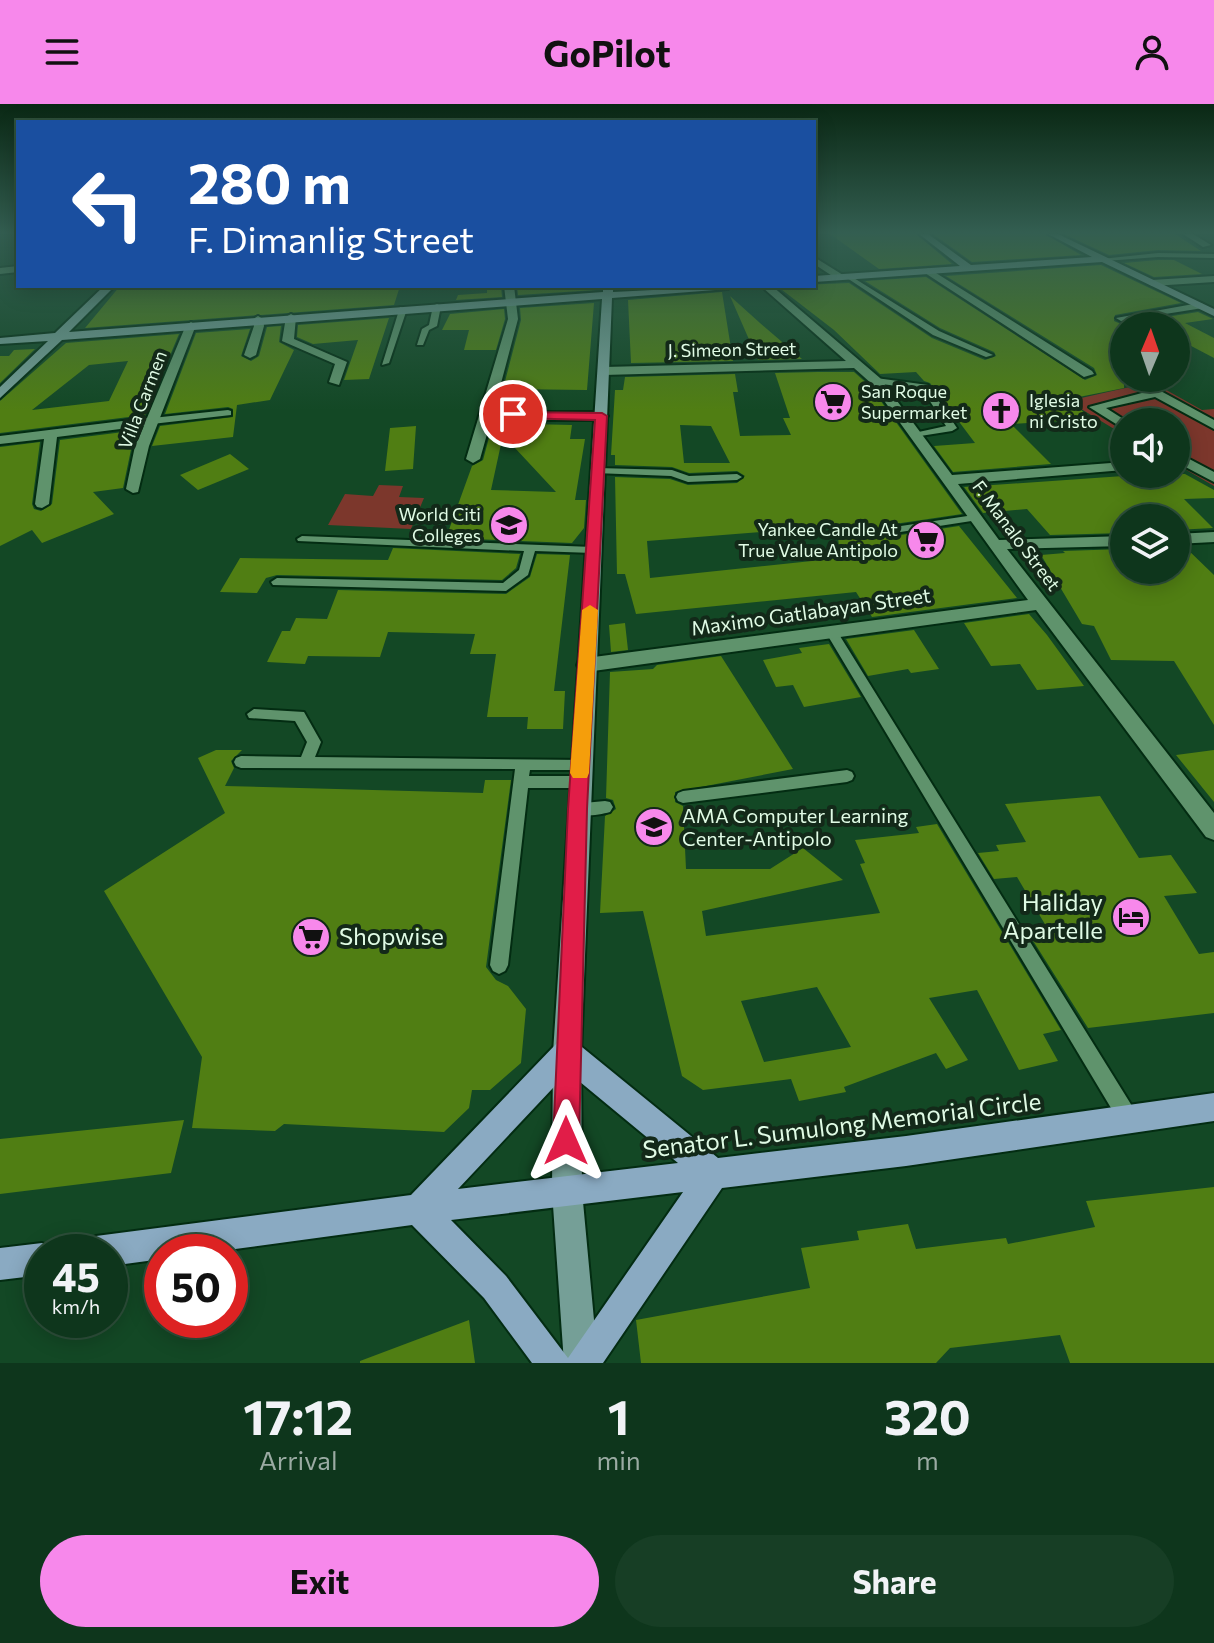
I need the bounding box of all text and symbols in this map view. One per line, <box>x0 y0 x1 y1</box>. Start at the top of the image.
icon: menu <box>40 30 84 74</box>
text: GoPilot <box>543 30 671 74</box>
icon: person <box>1130 30 1174 74</box>
text: 280 m <box>188 147 351 216</box>
icon: left <box>56 152 160 256</box>
text: F. Dimanlig Street <box>188 216 474 260</box>
north arrow <box>1110 312 1190 392</box>
map controls <box>1110 312 1190 584</box>
street label: J. Simeon Street <box>667 337 797 361</box>
street label: Villa Carmen <box>113 347 171 452</box>
pin <box>479 380 547 448</box>
place label: San Roque Supermarket <box>861 380 967 423</box>
supermarket icon: San Roque Supermarket <box>812 381 854 423</box>
place label: Iglesia ni Cristo <box>1029 389 1098 432</box>
church icon: Iglesia ni Cristo <box>980 390 1022 432</box>
icon: arrive <box>491 392 535 436</box>
button: sound <box>1110 408 1190 488</box>
street label: F. Manalo Street <box>968 476 1065 595</box>
place label: World Citi Colleges <box>399 503 481 546</box>
school or university icon: World Citi Colleges <box>488 504 530 546</box>
button: layers <box>1110 504 1190 584</box>
place label: Yankee Candle At True Value Antipolo <box>738 518 898 561</box>
supermarket icon: Yankee Candle At True Value Antipolo <box>905 519 947 561</box>
street label: Maximo Gatlabayan Street <box>689 582 932 640</box>
place label: AMA Computer Learning Center-Antipolo <box>682 803 909 850</box>
school or university icon: AMA Computer Learning Center-Antipolo <box>633 806 675 848</box>
place label: Haliday Apartelle <box>1003 887 1103 944</box>
hotel icon: Haliday Apartelle <box>1110 896 1152 938</box>
supermarket icon: Shopwise <box>290 916 332 958</box>
place label: Shopwise <box>339 921 444 950</box>
street label: Senator L. Sumulong Memorial Circle <box>641 1086 1043 1163</box>
position arrow <box>524 1099 608 1183</box>
speed limit sign: 50 <box>144 1234 248 1338</box>
text: 45 <box>52 1251 100 1300</box>
text: km/h <box>52 1294 100 1318</box>
text: 17:12 <box>243 1386 353 1445</box>
text: 1 <box>608 1386 629 1445</box>
text: 320 <box>884 1386 971 1445</box>
text: Arrival <box>259 1444 338 1475</box>
text: min <box>596 1444 641 1475</box>
text: m <box>916 1444 939 1475</box>
button: Exit <box>40 1535 599 1627</box>
button: Share <box>615 1535 1174 1627</box>

